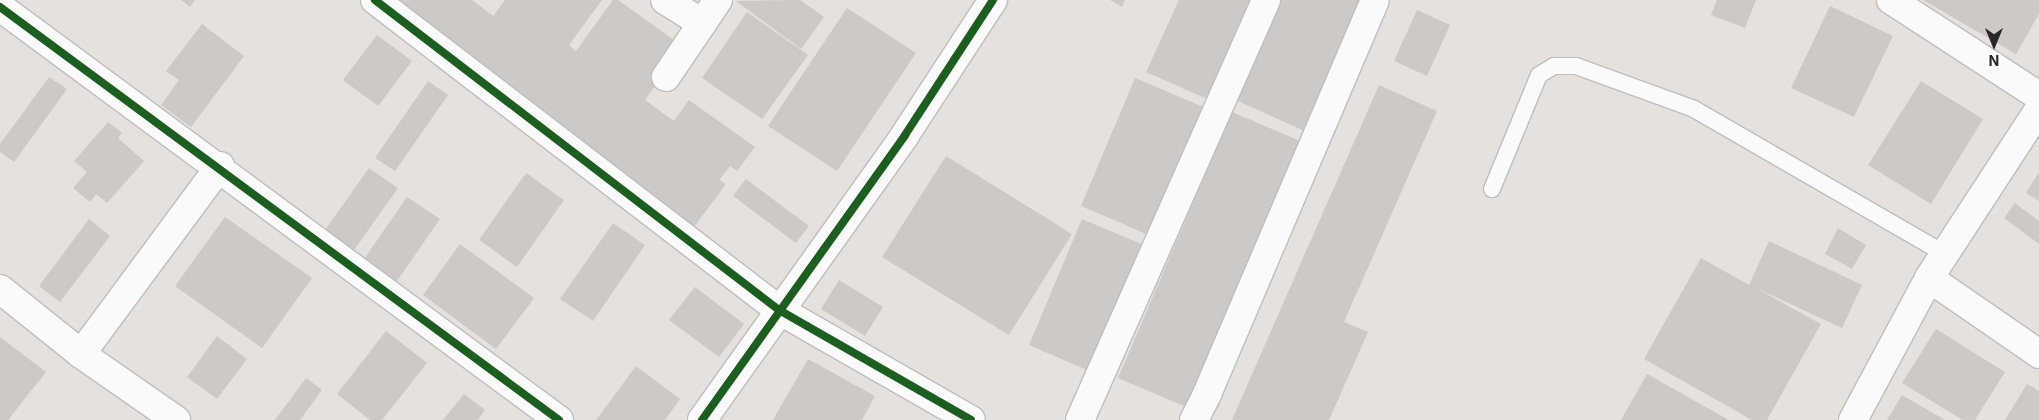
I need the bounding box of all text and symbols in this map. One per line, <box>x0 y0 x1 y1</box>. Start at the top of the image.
north arrow <box>1969 20 2019 70</box>
text: N <box>1989 52 1999 69</box>

